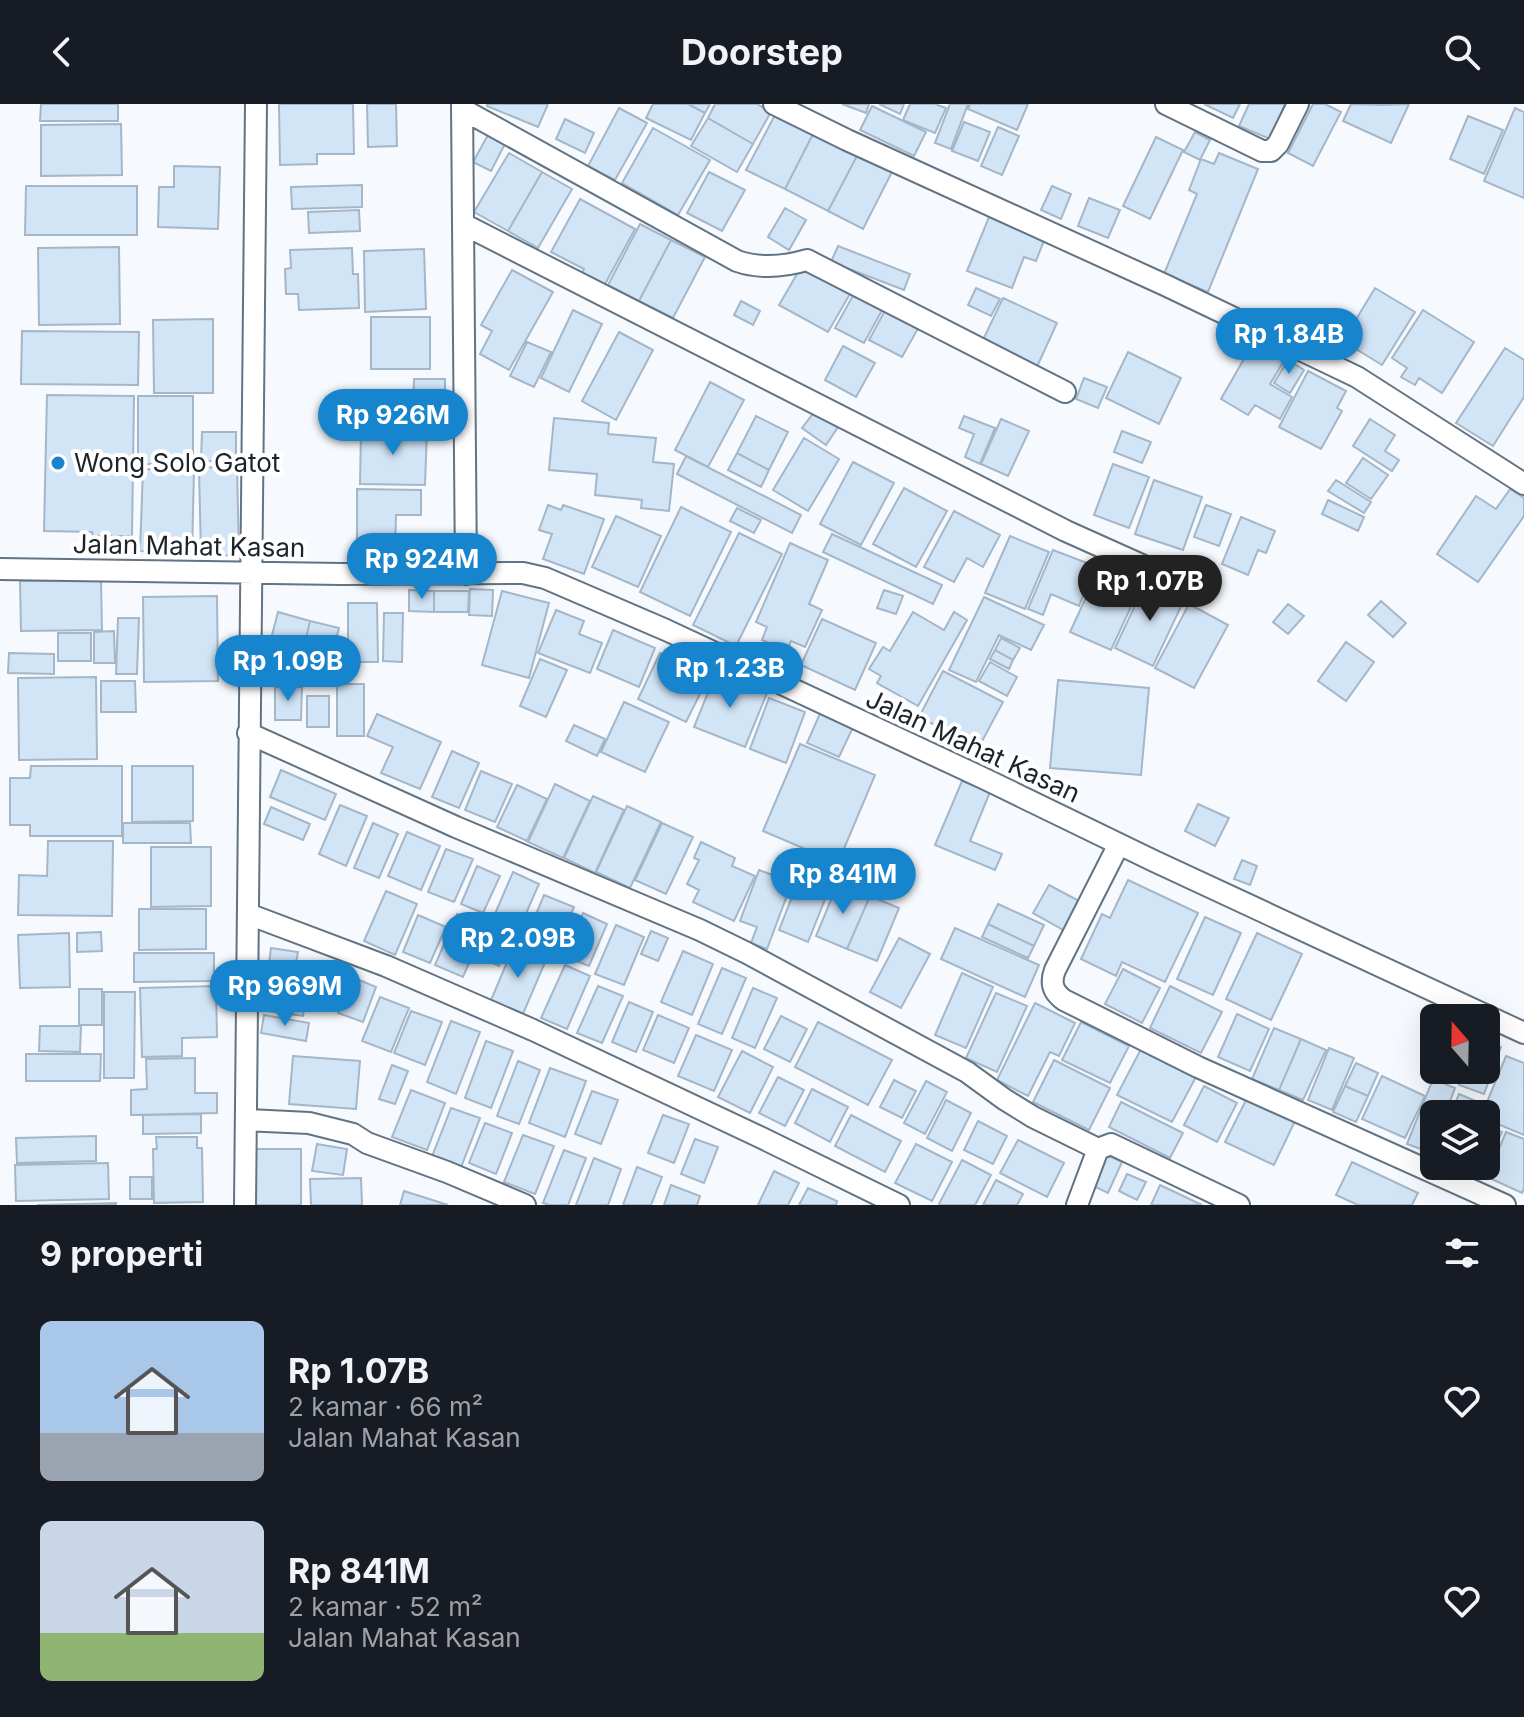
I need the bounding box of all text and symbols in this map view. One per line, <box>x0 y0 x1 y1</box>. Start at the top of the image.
icon: back <box>40 30 84 74</box>
text: Doorstep <box>681 30 843 74</box>
icon: search <box>1440 30 1484 74</box>
pin: Rp 1.84B <box>1206 308 1372 376</box>
text: Rp 1.84B <box>1234 318 1344 349</box>
pin: Rp 926M <box>319 389 467 457</box>
text: Rp 926M <box>336 399 450 430</box>
place label: Wong Solo Gatot <box>74 447 280 478</box>
marker: Wong Solo Gatot <box>49 454 67 472</box>
street label: Jalan Mahat Kasan <box>72 528 306 563</box>
pin: Rp 924M <box>348 533 496 601</box>
text: Rp 924M <box>365 543 479 574</box>
pin: Rp 1.07B <box>1067 555 1233 623</box>
text: Rp 1.07B <box>1096 565 1204 596</box>
pin: Rp 1.09B <box>205 635 371 703</box>
pin: Rp 1.23B <box>647 642 813 710</box>
text: Rp 1.09B <box>233 645 343 676</box>
text: Rp 1.23B <box>675 652 785 683</box>
street label: Jalan Mahat Kasan <box>861 682 1085 809</box>
pin: Rp 841M <box>769 848 917 916</box>
text: Rp 841M <box>789 858 897 889</box>
pin: Rp 2.09B <box>435 912 601 980</box>
text: Rp 2.09B <box>460 922 576 953</box>
pin: Rp 969M <box>211 960 359 1028</box>
text: Rp 969M <box>228 970 342 1001</box>
north arrow <box>1420 1004 1500 1084</box>
map controls <box>1420 1004 1500 1180</box>
button: layers <box>1420 1100 1500 1180</box>
icon: filters <box>1440 1231 1484 1275</box>
text: 9 properti <box>40 1233 203 1274</box>
text: Rp 1.07B <box>288 1350 429 1391</box>
icon: home <box>104 1353 200 1449</box>
icon: heart <box>1440 1379 1484 1423</box>
text: 2 kamar · 66 m² <box>288 1391 483 1422</box>
text: Jalan Mahat Kasan <box>288 1422 521 1453</box>
text: Rp 841M <box>288 1550 430 1591</box>
icon: home <box>104 1553 200 1649</box>
icon: heart <box>1440 1579 1484 1623</box>
text: 2 kamar · 52 m² <box>288 1591 483 1622</box>
text: Jalan Mahat Kasan <box>288 1622 521 1653</box>

